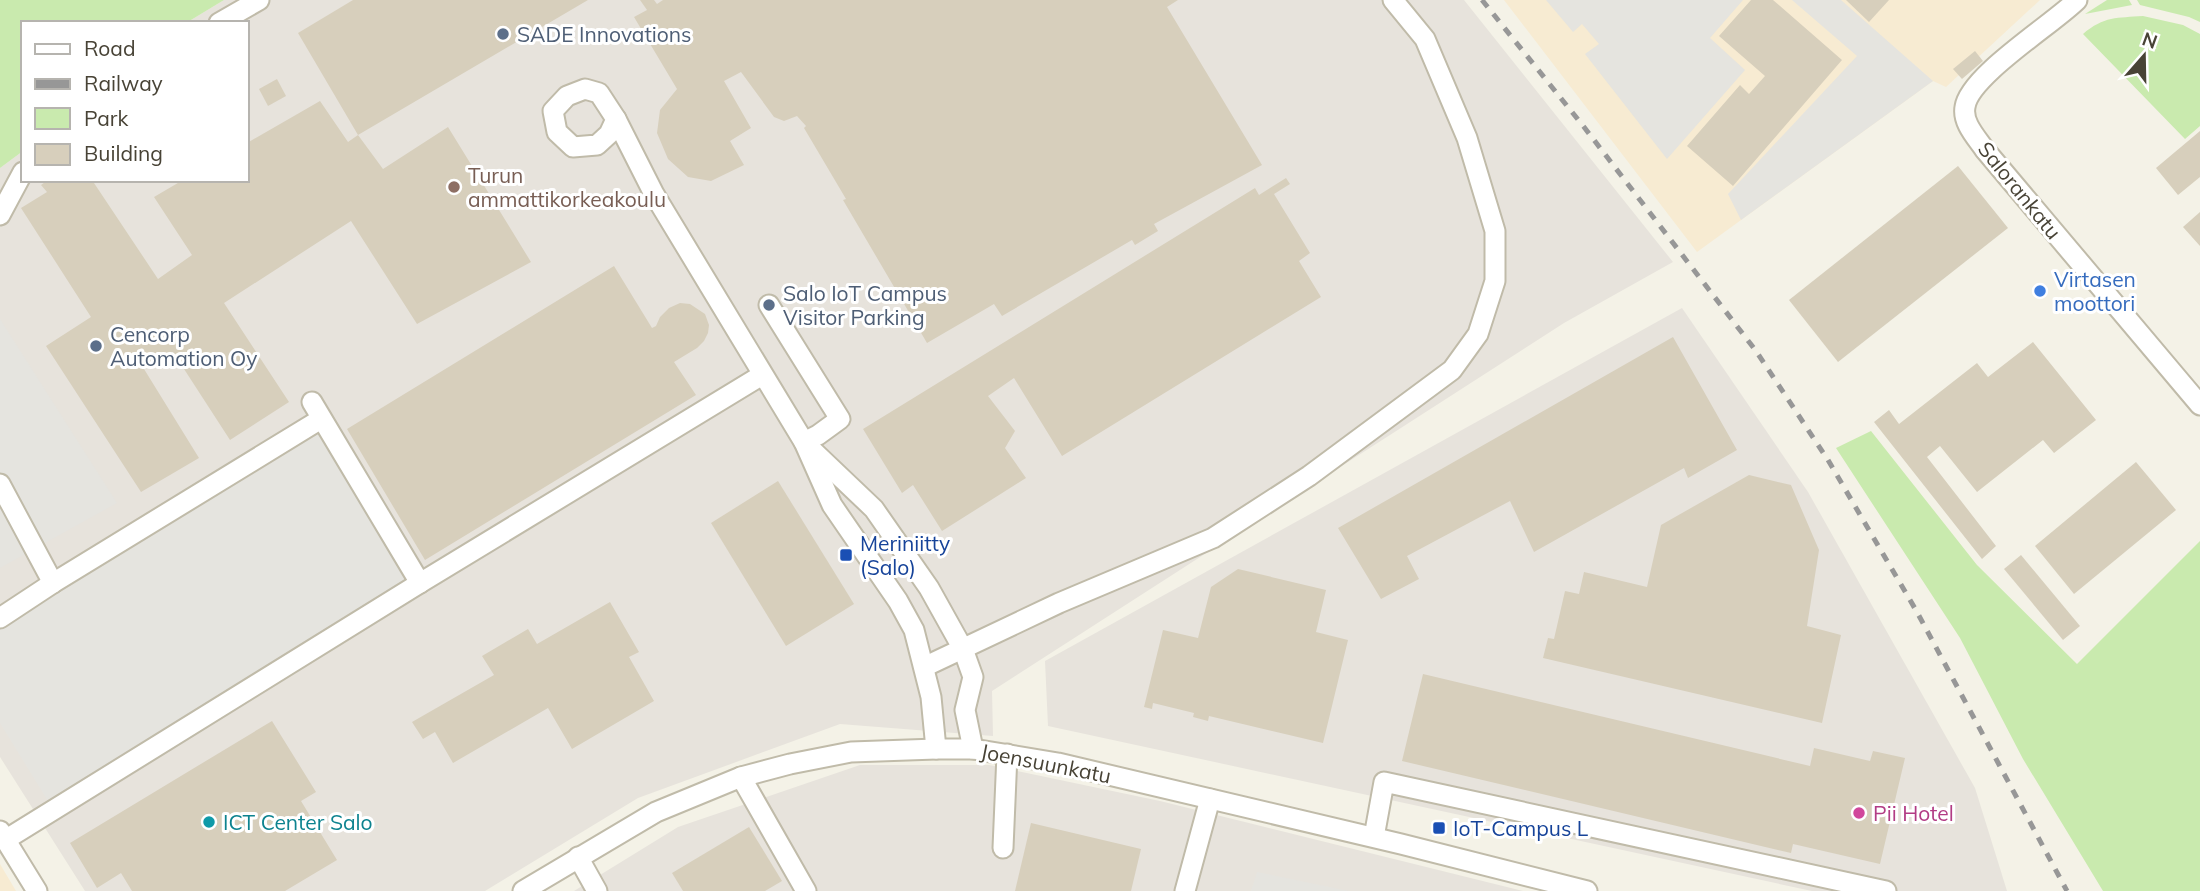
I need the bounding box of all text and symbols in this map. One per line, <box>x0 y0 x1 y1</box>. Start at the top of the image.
legend <box>21 21 248 182</box>
place label: SADE Innovations <box>517 21 692 47</box>
north arrow <box>2109 21 2179 91</box>
marker: SADE Innovations <box>495 26 511 42</box>
text: N <box>2139 26 2161 54</box>
text: Road <box>84 35 135 61</box>
text: Railway <box>84 70 163 96</box>
text: Park <box>84 105 128 131</box>
street label: Salorankatu <box>1973 136 2067 244</box>
text: Building <box>84 140 163 166</box>
place label: Turun ammattikorkeakoulu <box>468 162 666 212</box>
marker: Turun ammattikorkeakoulu <box>446 179 462 195</box>
place label: Virtasen moottori <box>2054 266 2136 316</box>
place label: Salo IoT Campus Visitor Parking <box>783 280 947 330</box>
marker: Virtasen moottori <box>2032 283 2048 299</box>
marker: Salo IoT Campus Visitor Parking <box>761 297 777 313</box>
place label: Cencorp Automation Oy <box>110 321 257 371</box>
marker: Cencorp Automation Oy <box>88 338 104 354</box>
place label: Meriniitty (Salo) <box>860 530 950 580</box>
marker: Meriniitty (Salo) <box>838 547 854 563</box>
street label: Joensuunkatu <box>979 738 1113 788</box>
place label: Pii Hotel <box>1873 800 1954 826</box>
marker: Pii Hotel <box>1851 805 1867 821</box>
place label: ICT Center Salo <box>223 809 373 835</box>
marker: ICT Center Salo <box>201 814 217 830</box>
place label: IoT-Campus L <box>1453 815 1589 841</box>
marker: IoT-Campus L <box>1431 820 1447 836</box>

